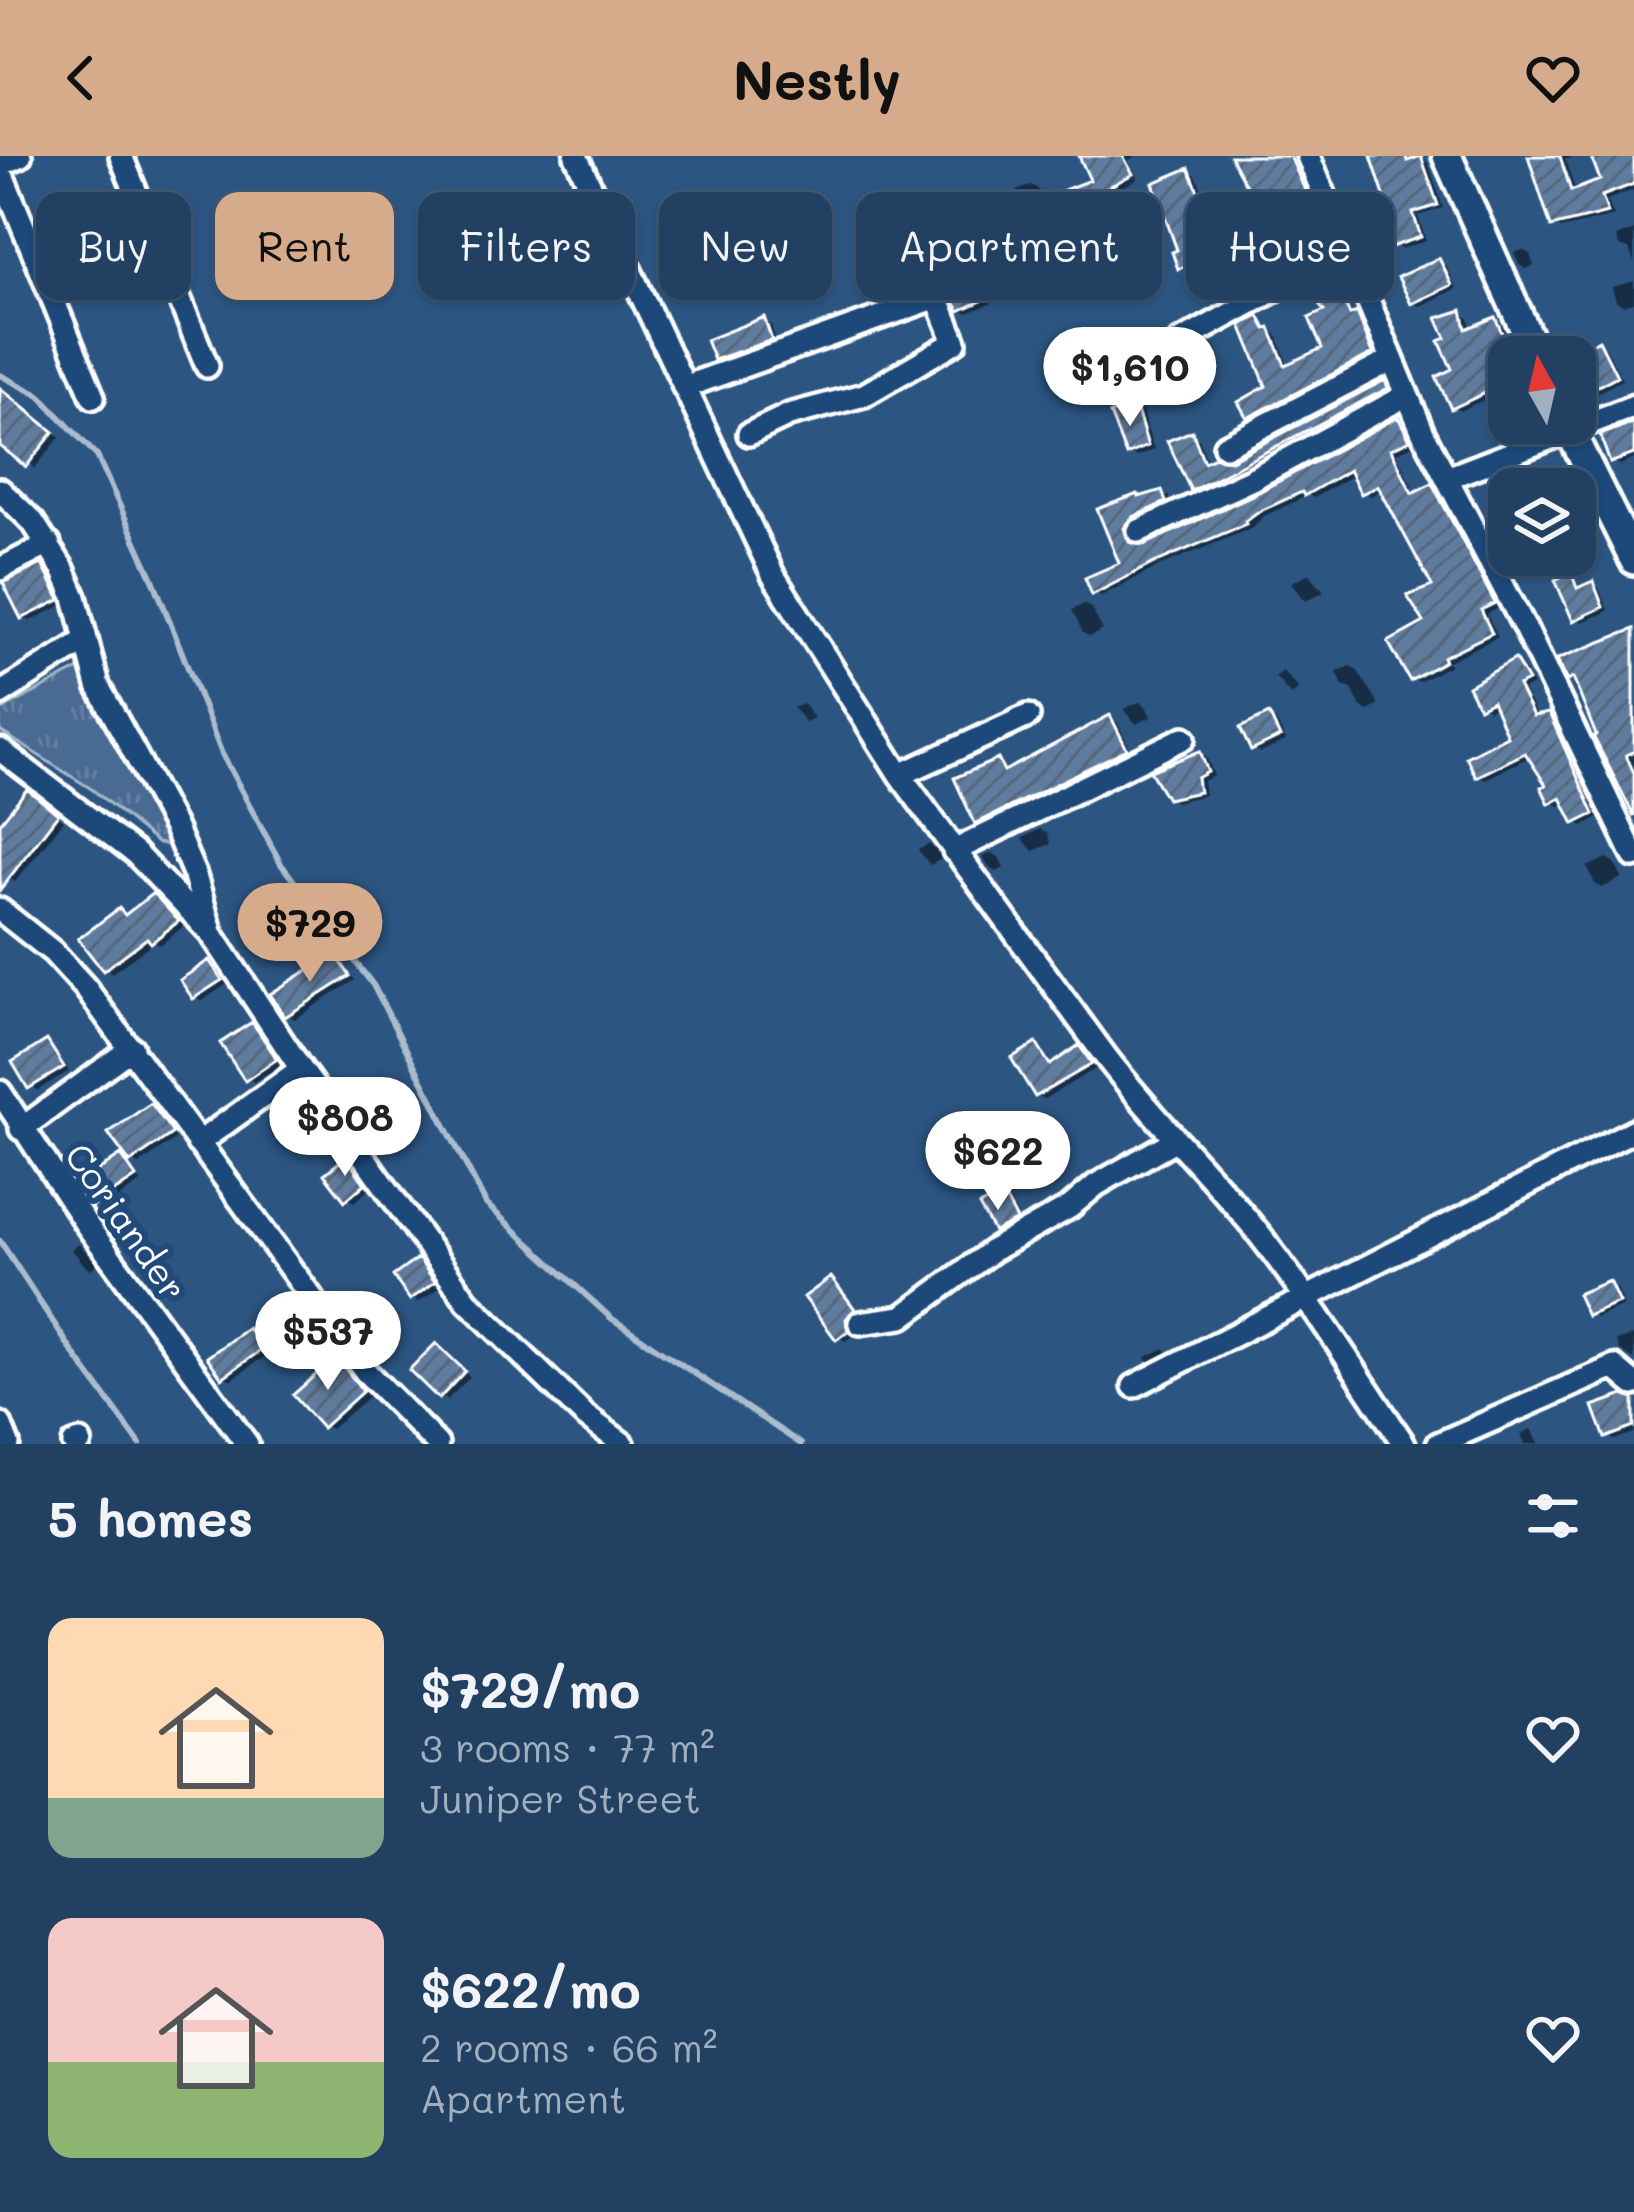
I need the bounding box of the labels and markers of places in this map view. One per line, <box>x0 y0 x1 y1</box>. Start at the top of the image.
pin: $1,610 <box>1032 327 1228 429</box>
pin: $729 <box>239 883 381 985</box>
pin: $808 <box>274 1077 416 1179</box>
pin: $622 <box>927 1111 1069 1213</box>
pin: $537 <box>257 1291 399 1393</box>

